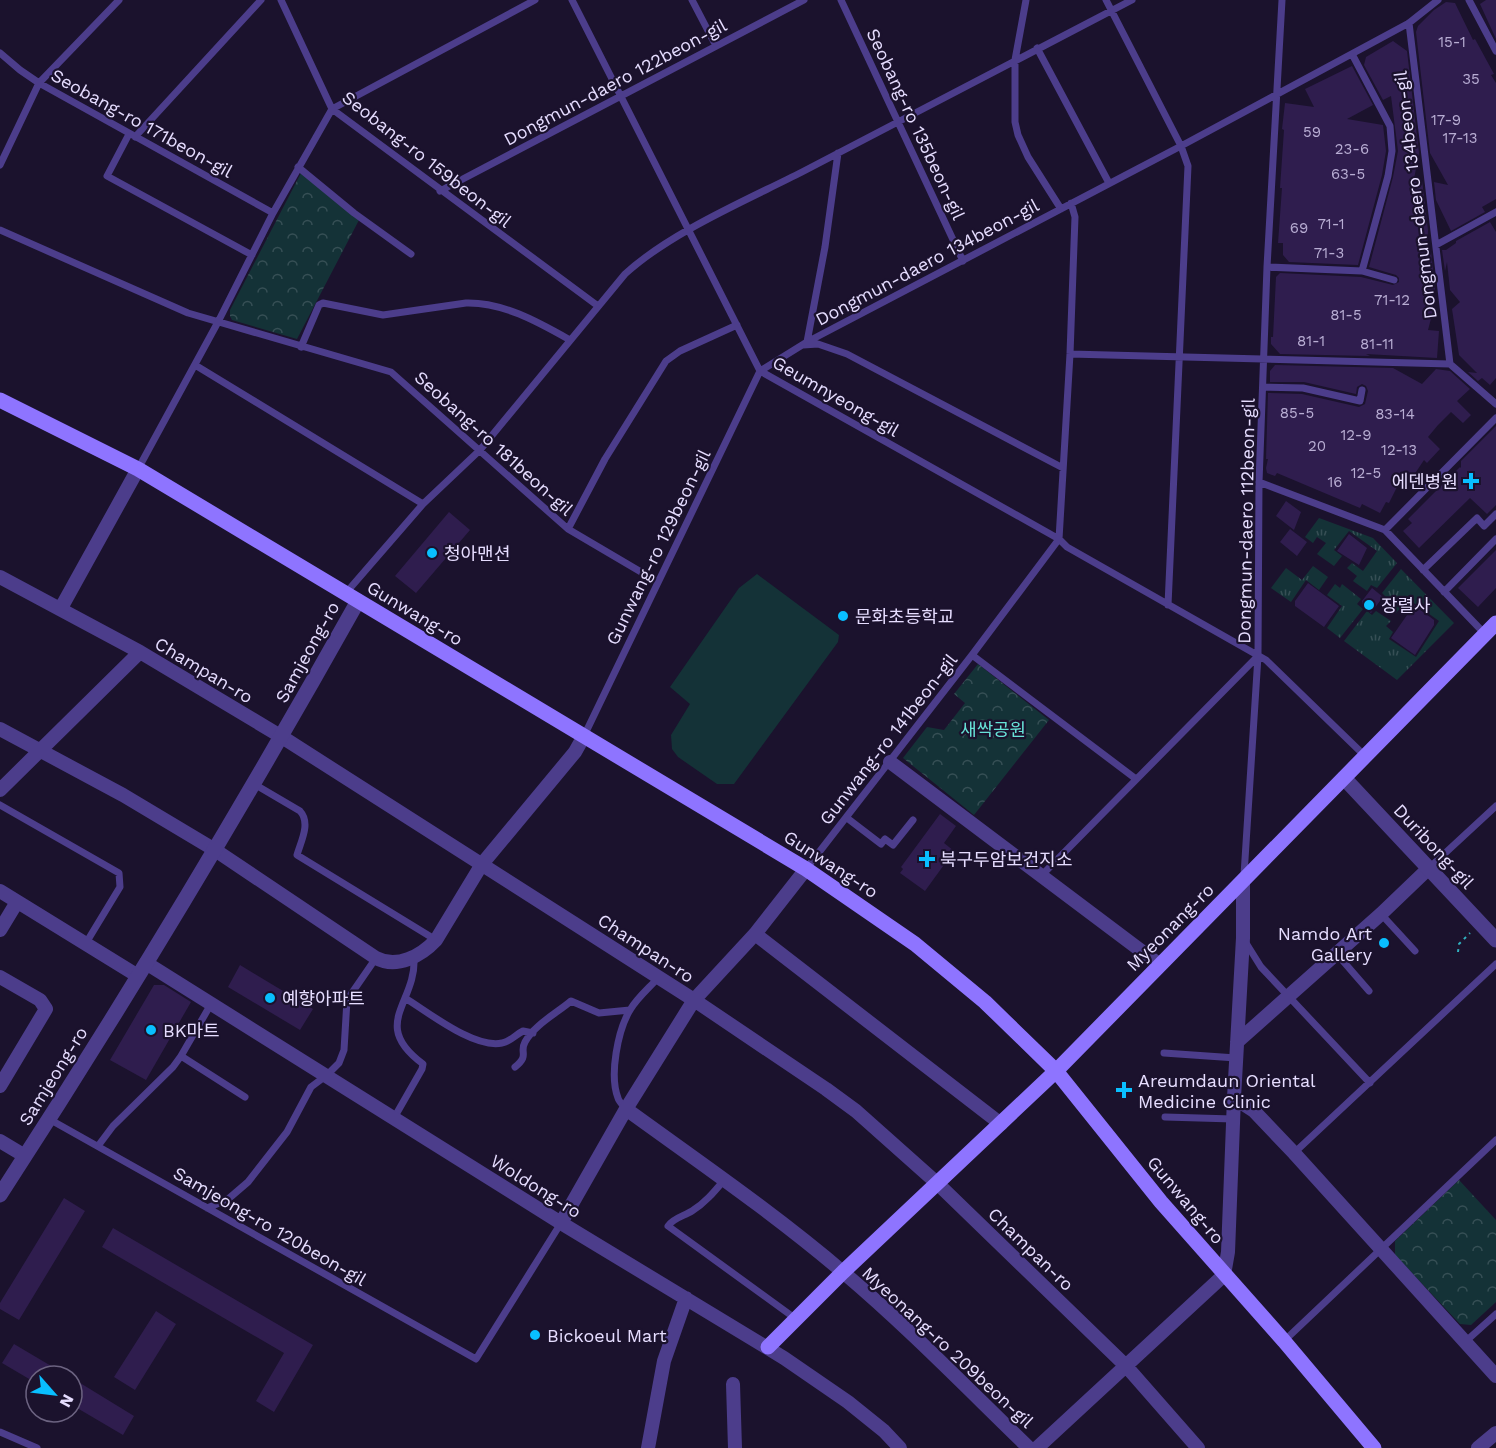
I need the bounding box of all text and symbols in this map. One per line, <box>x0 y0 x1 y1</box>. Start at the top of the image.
street label: Dongmun-daero 122beon-gil <box>500 14 730 150</box>
street label: Seobang-ro 135beon-gil <box>862 25 970 223</box>
house number: 15-1 <box>1438 33 1466 51</box>
street label: Seobang-ro 171beon-gil <box>47 64 237 182</box>
street label: Dongmun-daero 134beon-gil <box>1389 69 1441 320</box>
house number: 35 <box>1462 70 1480 88</box>
street label: Seobang-ro 159beon-gil <box>338 86 516 232</box>
house number: 17-9 <box>1431 111 1461 129</box>
house number: 59 <box>1303 123 1321 141</box>
house number: 17-13 <box>1442 129 1478 147</box>
house number: 23-6 <box>1335 140 1369 158</box>
house number: 63-5 <box>1331 165 1365 183</box>
street label: Dongmun-daero 134beon-gil <box>812 194 1043 330</box>
house number: 71-1 <box>1317 215 1345 233</box>
house number: 69 <box>1290 219 1308 237</box>
house number: 71-3 <box>1314 244 1344 262</box>
house number: 71-12 <box>1374 291 1410 309</box>
house number: 81-5 <box>1330 306 1362 324</box>
house number: 81-1 <box>1297 332 1325 350</box>
house number: 81-11 <box>1360 335 1394 353</box>
street label: Geumnyeong-gil <box>769 351 904 441</box>
street label: Seobang-ro 181beon-gil <box>411 366 578 520</box>
street label: Dongmun-daero 112beon-gil <box>1233 397 1259 644</box>
house number: 85-5 <box>1280 404 1314 422</box>
house number: 83-14 <box>1375 405 1415 423</box>
house number: 12-9 <box>1340 426 1372 444</box>
house number: 20 <box>1308 437 1326 455</box>
house number: 12-13 <box>1381 441 1417 459</box>
street label: Gunwang-ro 129beon-gil <box>601 445 715 648</box>
house number: 12-5 <box>1351 464 1381 482</box>
place label: 에덴병원 <box>1392 471 1458 492</box>
marker: 에덴병원 <box>1462 472 1480 490</box>
house number: 16 <box>1328 473 1342 491</box>
place label: 청아맨션 <box>444 543 510 564</box>
marker: 청아맨션 <box>425 546 439 560</box>
street label: Gunwang-ro <box>363 576 467 650</box>
place label: 장렬사 <box>1381 595 1431 616</box>
street label: Samjeong-ro <box>271 598 343 706</box>
marker: 장렬사 <box>1362 598 1376 612</box>
place label: 문화초등학교 <box>855 606 954 627</box>
marker: 문화초등학교 <box>836 609 850 623</box>
street label: Champan-ro <box>151 633 257 707</box>
street label: Gunwang-ro 141beon-gil <box>815 649 962 829</box>
park label: 새싹공원 <box>960 719 1026 740</box>
street label: Duribong-gil <box>1389 799 1479 893</box>
street label: Gunwang-ro <box>780 826 882 902</box>
place label: 북구두암보건지소 <box>940 849 1072 870</box>
marker: 북구두암보건지소 <box>918 850 936 868</box>
street label: Myeonang-ro <box>1122 879 1218 975</box>
street label: Champan-ro <box>594 909 698 987</box>
place label: Namdo Art Gallery <box>1278 923 1373 965</box>
marker: Namdo Art Gallery <box>1377 936 1391 950</box>
place label: 예향아파트 <box>282 988 365 1009</box>
marker: 예향아파트 <box>263 991 277 1005</box>
place label: BK마트 <box>163 1020 220 1041</box>
street label: Samjeong-ro <box>14 1023 92 1129</box>
marker: BK마트 <box>144 1023 158 1037</box>
place label: Areumdaun Oriental Medicine Clinic <box>1138 1070 1316 1112</box>
marker: Areumdaun Oriental Medicine Clinic <box>1115 1081 1133 1099</box>
street label: Woldong-ro <box>487 1150 585 1222</box>
street label: Gunwang-ro <box>1143 1152 1229 1248</box>
street label: Samjeong-ro 120beon-gil <box>170 1162 371 1290</box>
street label: Champan-ro <box>984 1203 1078 1295</box>
street label: Myeonang-ro 209beon-gil <box>858 1262 1038 1432</box>
place label: Bickoeul Mart <box>547 1325 667 1346</box>
marker: Bickoeul Mart <box>528 1328 542 1342</box>
north arrow <box>24 1364 84 1424</box>
text: N <box>56 1391 78 1411</box>

